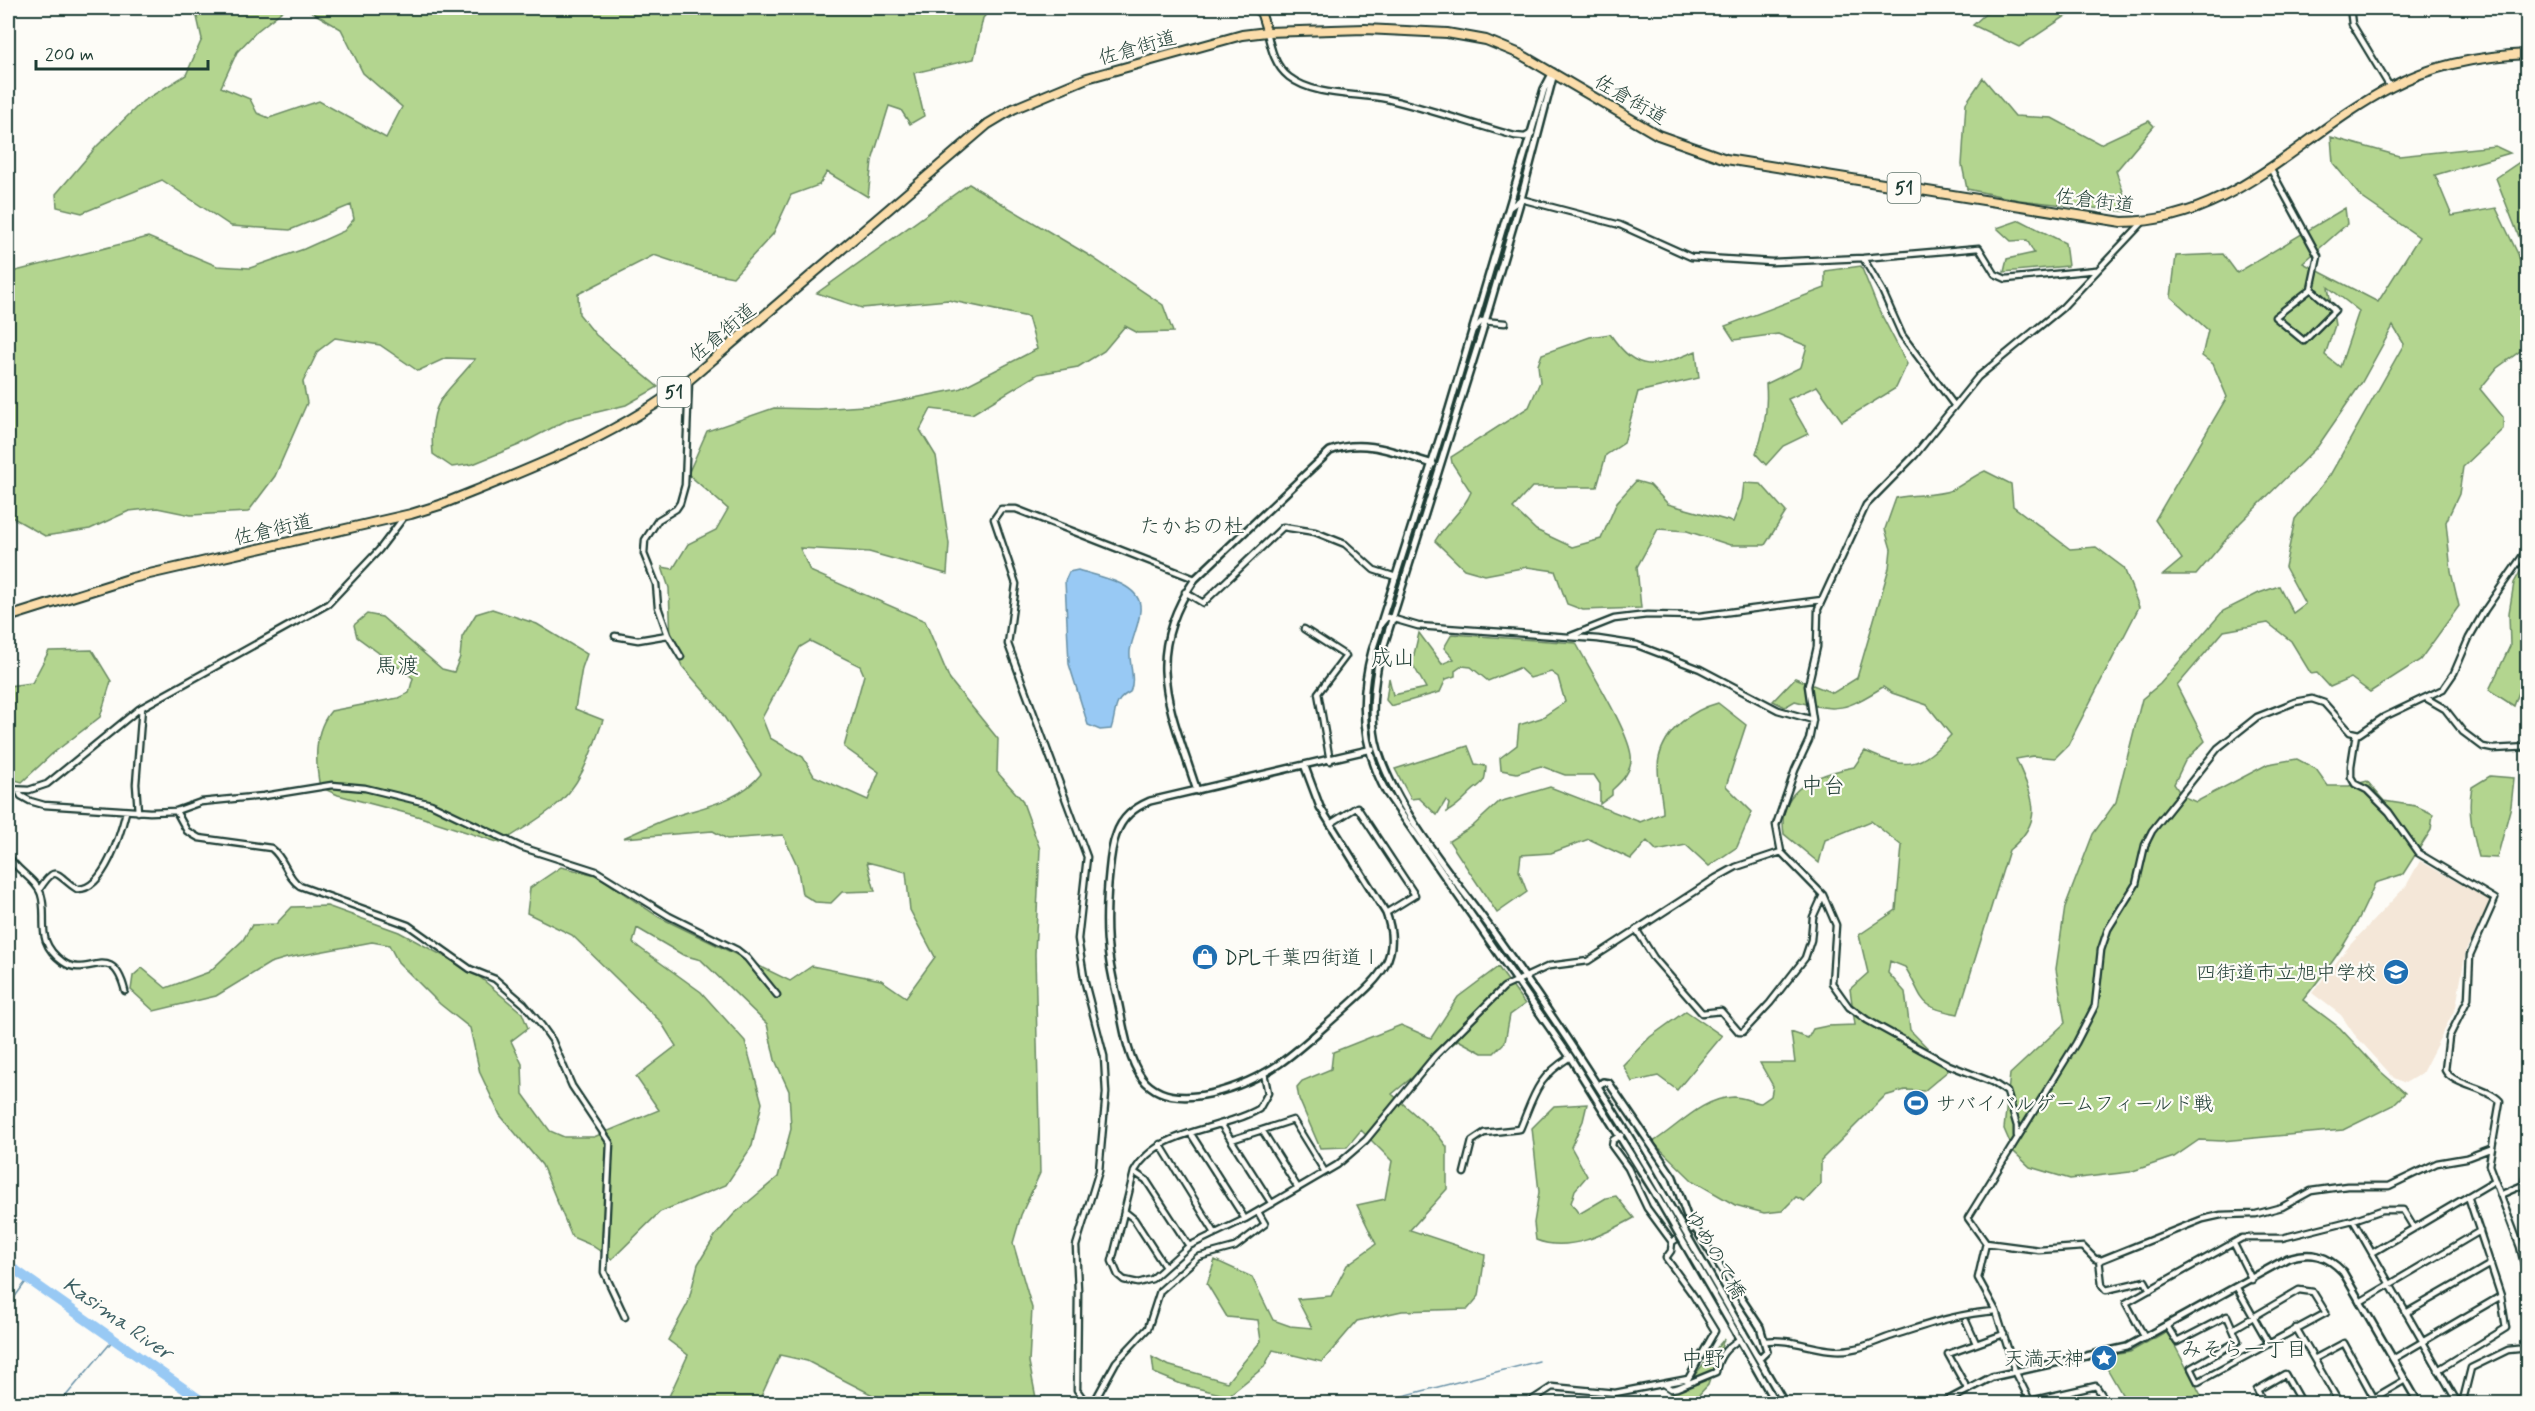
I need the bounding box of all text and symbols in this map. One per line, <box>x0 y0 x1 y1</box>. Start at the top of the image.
street label: 佐倉街道 <box>1095 24 1180 72</box>
scale bar <box>36 33 208 71</box>
text: 200 m <box>45 43 94 67</box>
street label: 佐倉街道 <box>1589 69 1672 132</box>
road number: 51 <box>1888 173 1920 203</box>
street label: 佐倉街道 <box>2053 183 2136 220</box>
street label: 佐倉街道 <box>684 297 762 369</box>
road number: 51 <box>658 377 690 407</box>
street label: 佐倉街道 <box>231 508 315 553</box>
district label: たかおの杜 <box>1140 513 1245 541</box>
district label: 成山 <box>1371 645 1415 673</box>
district label: 馬渡 <box>375 653 419 681</box>
district label: 中台 <box>1801 773 1845 801</box>
shop icon: DPL千葉四街道Ⅰ <box>1190 942 1220 972</box>
place label: DPL千葉四街道Ⅰ <box>1224 945 1381 972</box>
school or university icon: 四街道市立旭中学校 <box>2381 957 2411 987</box>
place label: 四街道市立旭中学校 <box>2196 960 2376 987</box>
sports icon: サバイバルゲームフィールド戦 <box>1901 1088 1931 1118</box>
place label: サバイバルゲームフィールド戦 <box>1936 1091 2213 1118</box>
street label: ゆめのて橋 <box>1678 1205 1751 1305</box>
water label: Kasima River <box>57 1271 180 1369</box>
district label: みそら一丁目 <box>2181 1336 2307 1364</box>
place icon: 天満天神 <box>2089 1343 2119 1373</box>
district label: 中野 <box>1681 1346 1725 1374</box>
place label: 天満天神 <box>2004 1346 2084 1373</box>

